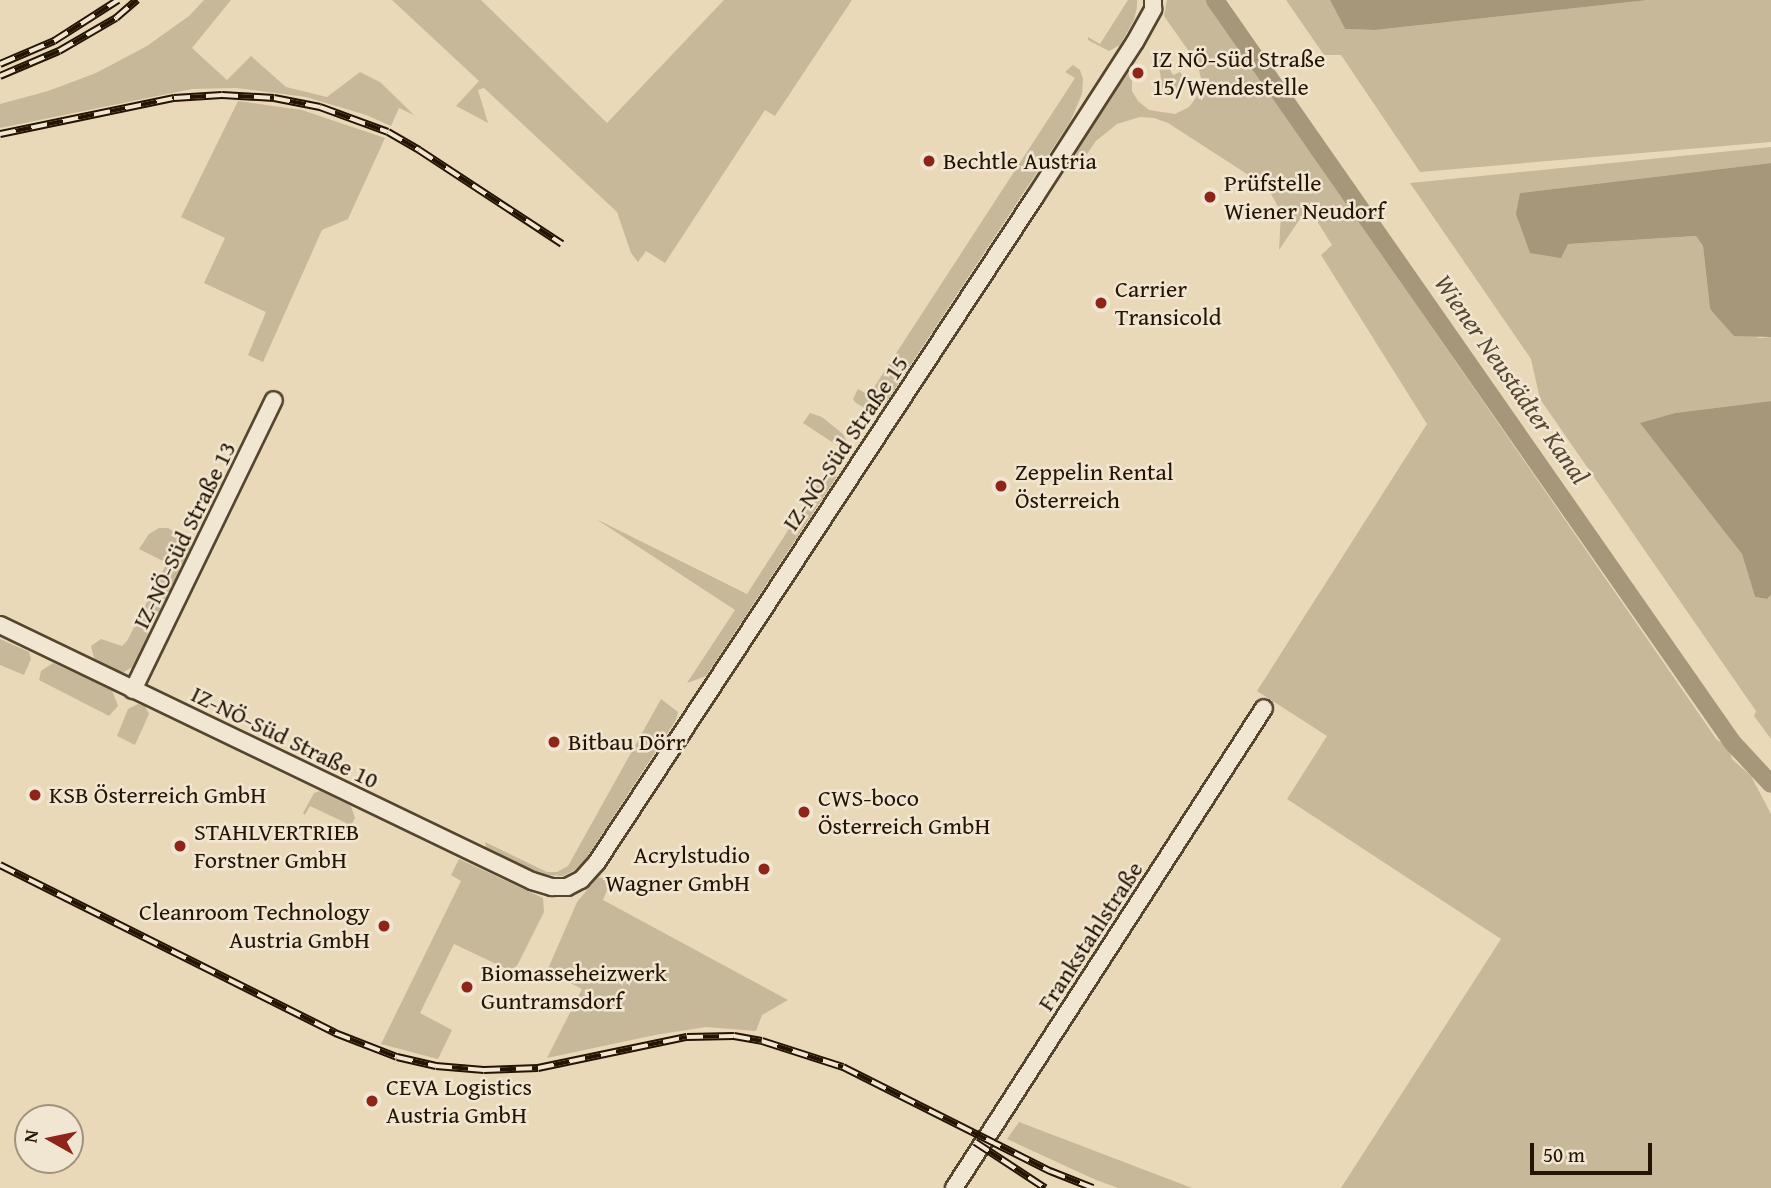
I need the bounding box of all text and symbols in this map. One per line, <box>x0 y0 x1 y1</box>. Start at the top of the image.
place label: IZ NÖ-Süd Straße 15/Wendestelle <box>1152 45 1325 101</box>
marker: IZ NÖ-Süd Straße 15/Wendestelle <box>1130 65 1146 81</box>
place label: Bechtle Austria <box>943 147 1097 175</box>
marker: Bechtle Austria <box>921 153 937 169</box>
place label: Prüfstelle Wiener Neudorf <box>1224 169 1385 225</box>
marker: Prüfstelle Wiener Neudorf <box>1202 189 1218 205</box>
water label: Wiener Neustädter Kanal <box>1428 268 1596 490</box>
place label: Carrier Transicold <box>1115 275 1222 331</box>
marker: Carrier Transicold <box>1093 295 1109 311</box>
street label: IZ-NÖ-Süd Straße 15 <box>776 350 914 536</box>
street label: IZ-NÖ-Süd Straße 13 <box>126 437 242 633</box>
place label: Zeppelin Rental Österreich <box>1015 458 1173 514</box>
marker: Zeppelin Rental Österreich <box>993 478 1009 494</box>
street label: IZ-NÖ-Süd Straße 10 <box>187 679 383 795</box>
place label: Bitbau Dörr <box>568 728 685 756</box>
marker: Bitbau Dörr <box>546 734 562 750</box>
place label: KSB Österreich GmbH <box>49 781 266 809</box>
place label: CWS-boco Österreich GmbH <box>818 784 990 840</box>
marker: KSB Österreich GmbH <box>27 787 43 803</box>
marker: CWS-boco Österreich GmbH <box>796 804 812 820</box>
place label: STAHLVERTRIEB Forstner GmbH <box>194 818 359 874</box>
marker: STAHLVERTRIEB Forstner GmbH <box>172 838 188 854</box>
place label: Acrylstudio Wagner GmbH <box>605 841 750 897</box>
street label: Frankstahlstraße <box>1031 856 1149 1016</box>
marker: Acrylstudio Wagner GmbH <box>756 861 772 877</box>
place label: Cleanroom Technology Austria GmbH <box>139 898 370 954</box>
marker: Cleanroom Technology Austria GmbH <box>376 918 392 934</box>
place label: Biomasseheizwerk Guntramsdorf <box>481 959 667 1015</box>
marker: Biomasseheizwerk Guntramsdorf <box>459 979 475 995</box>
place label: CEVA Logistics Austria GmbH <box>386 1073 532 1129</box>
marker: CEVA Logistics Austria GmbH <box>364 1093 380 1109</box>
north arrow <box>14 1104 84 1174</box>
text: N <box>15 1128 45 1144</box>
scale bar <box>1533 1128 1656 1172</box>
text: 50 m <box>1543 1139 1585 1170</box>

